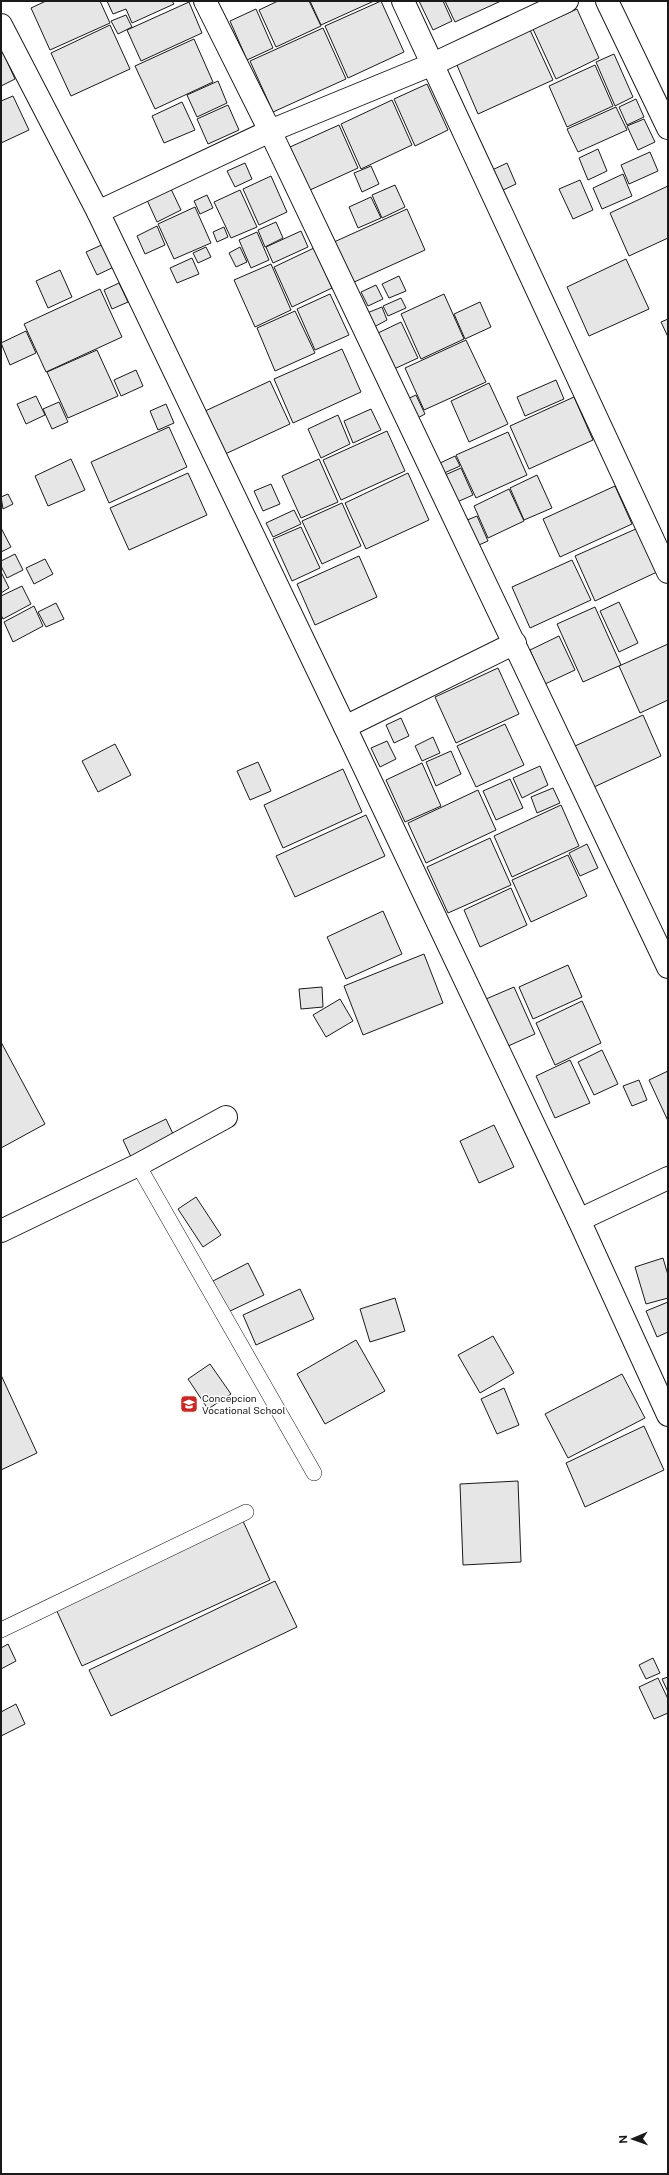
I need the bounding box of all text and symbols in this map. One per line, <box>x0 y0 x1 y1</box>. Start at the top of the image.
place label: Concepcion Vocational School <box>202 1392 286 1416</box>
school or university icon: Concepcion Vocational School <box>179 1394 199 1414</box>
north arrow <box>613 2119 653 2159</box>
text: N <box>617 2135 629 2144</box>

